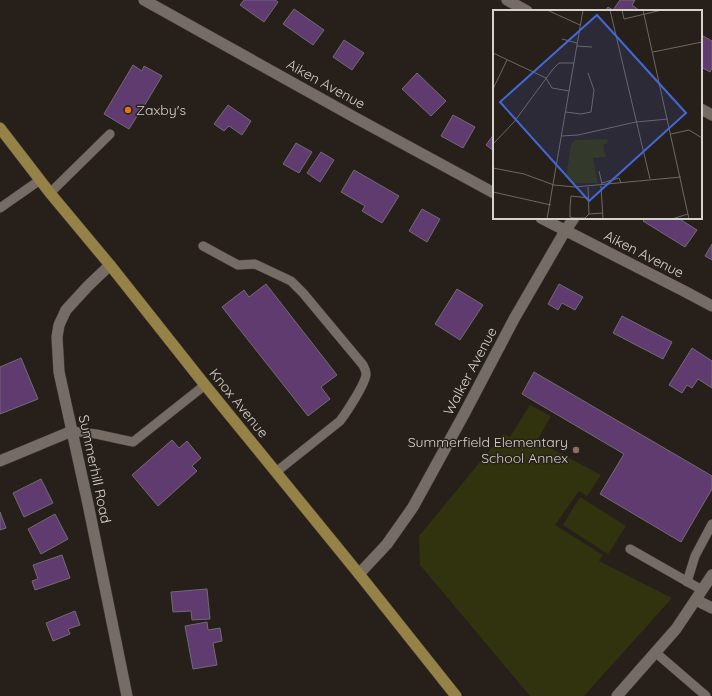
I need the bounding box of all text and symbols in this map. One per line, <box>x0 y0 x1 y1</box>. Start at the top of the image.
inset map <box>493 10 702 219</box>
street label: Aiken Avenue <box>284 55 368 113</box>
place label: Zaxby's <box>136 101 186 119</box>
marker: Zaxby's <box>123 105 133 115</box>
street label: Aiken Avenue <box>601 226 687 282</box>
street label: Walker Avenue <box>439 324 501 418</box>
street label: Knox Avenue <box>206 365 273 441</box>
street label: Summerhill Road <box>75 413 115 525</box>
place label: Summerfield Elementary School Annex <box>408 433 568 467</box>
marker: Summerfield Elementary School Annex <box>571 445 581 455</box>

